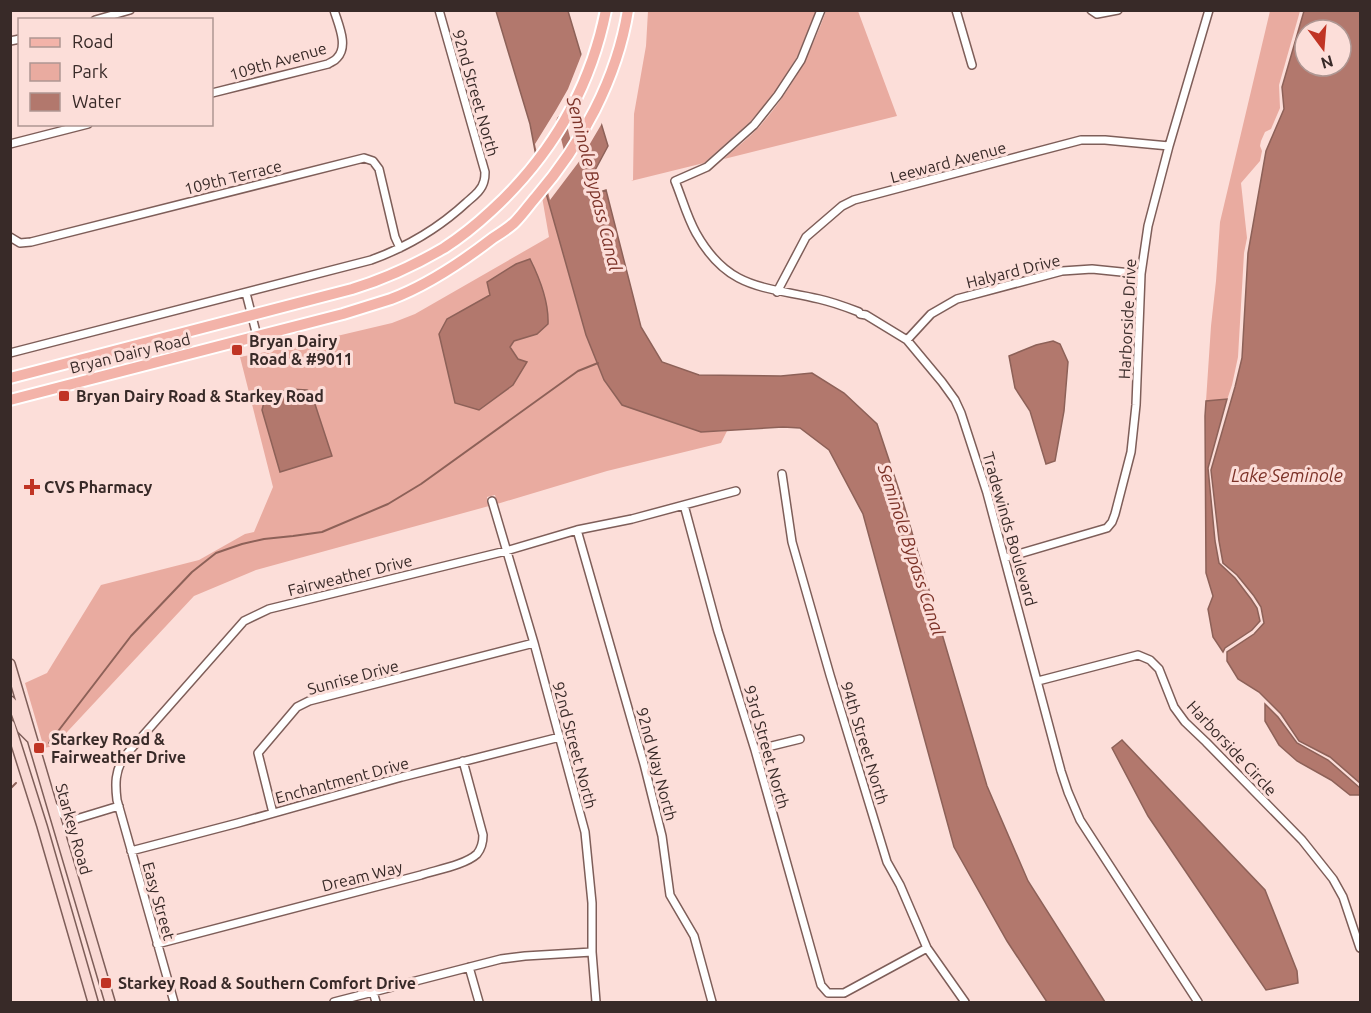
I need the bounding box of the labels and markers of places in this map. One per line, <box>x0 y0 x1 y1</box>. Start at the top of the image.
place label: Bryan Dairy Road & #9011 <box>249 332 353 368</box>
marker: Bryan Dairy Road & #9011 <box>230 343 244 357</box>
place label: Bryan Dairy Road & Starkey Road <box>76 387 324 405</box>
marker: Bryan Dairy Road & Starkey Road <box>57 389 71 403</box>
place label: CVS Pharmacy <box>44 478 153 496</box>
marker: CVS Pharmacy <box>25 480 39 494</box>
place label: Starkey Road & Fairweather Drive <box>51 730 186 766</box>
marker: Starkey Road & Fairweather Drive <box>32 741 46 755</box>
place label: Starkey Road & Southern Comfort Drive <box>118 974 416 992</box>
marker: Starkey Road & Southern Comfort Drive <box>99 976 113 990</box>

